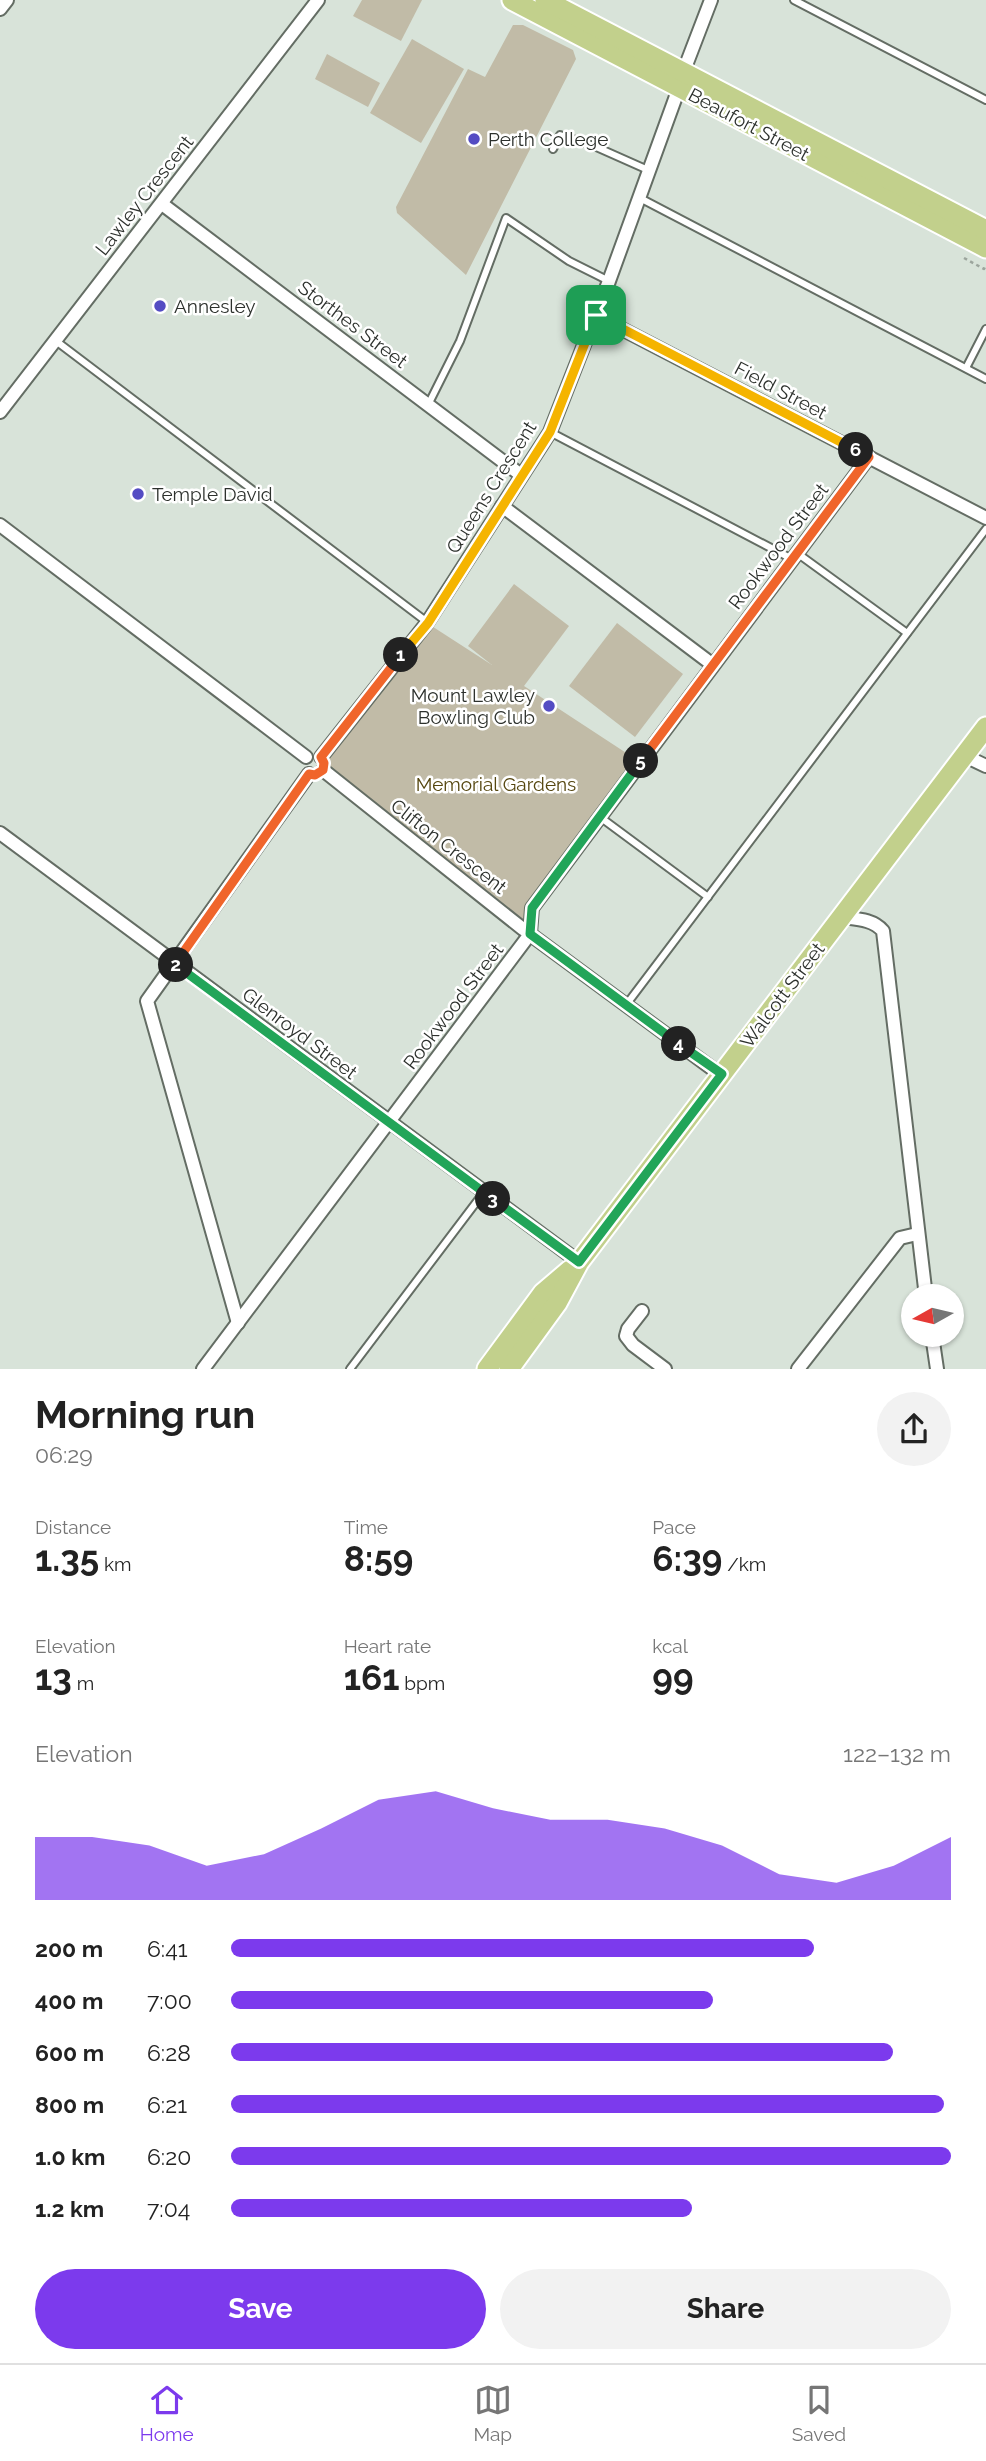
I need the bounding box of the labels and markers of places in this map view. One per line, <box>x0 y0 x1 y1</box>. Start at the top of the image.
place label: Perth College <box>488 128 608 150</box>
marker: Perth College <box>466 131 482 147</box>
pin <box>566 285 626 345</box>
place label: Annesley <box>174 295 256 317</box>
marker: Annesley <box>152 298 168 314</box>
pin: 6 <box>838 433 874 468</box>
place label: Temple David <box>152 483 273 505</box>
marker: Temple David <box>130 486 146 502</box>
pin: 1 <box>384 638 418 672</box>
place label: Mount Lawley Bowling Club <box>411 684 535 728</box>
marker: Mount Lawley Bowling Club <box>541 698 557 714</box>
pin: 5 <box>624 744 658 778</box>
pin: 2 <box>158 948 194 982</box>
pin: 4 <box>662 1026 696 1062</box>
pin: 3 <box>476 1182 510 1216</box>

